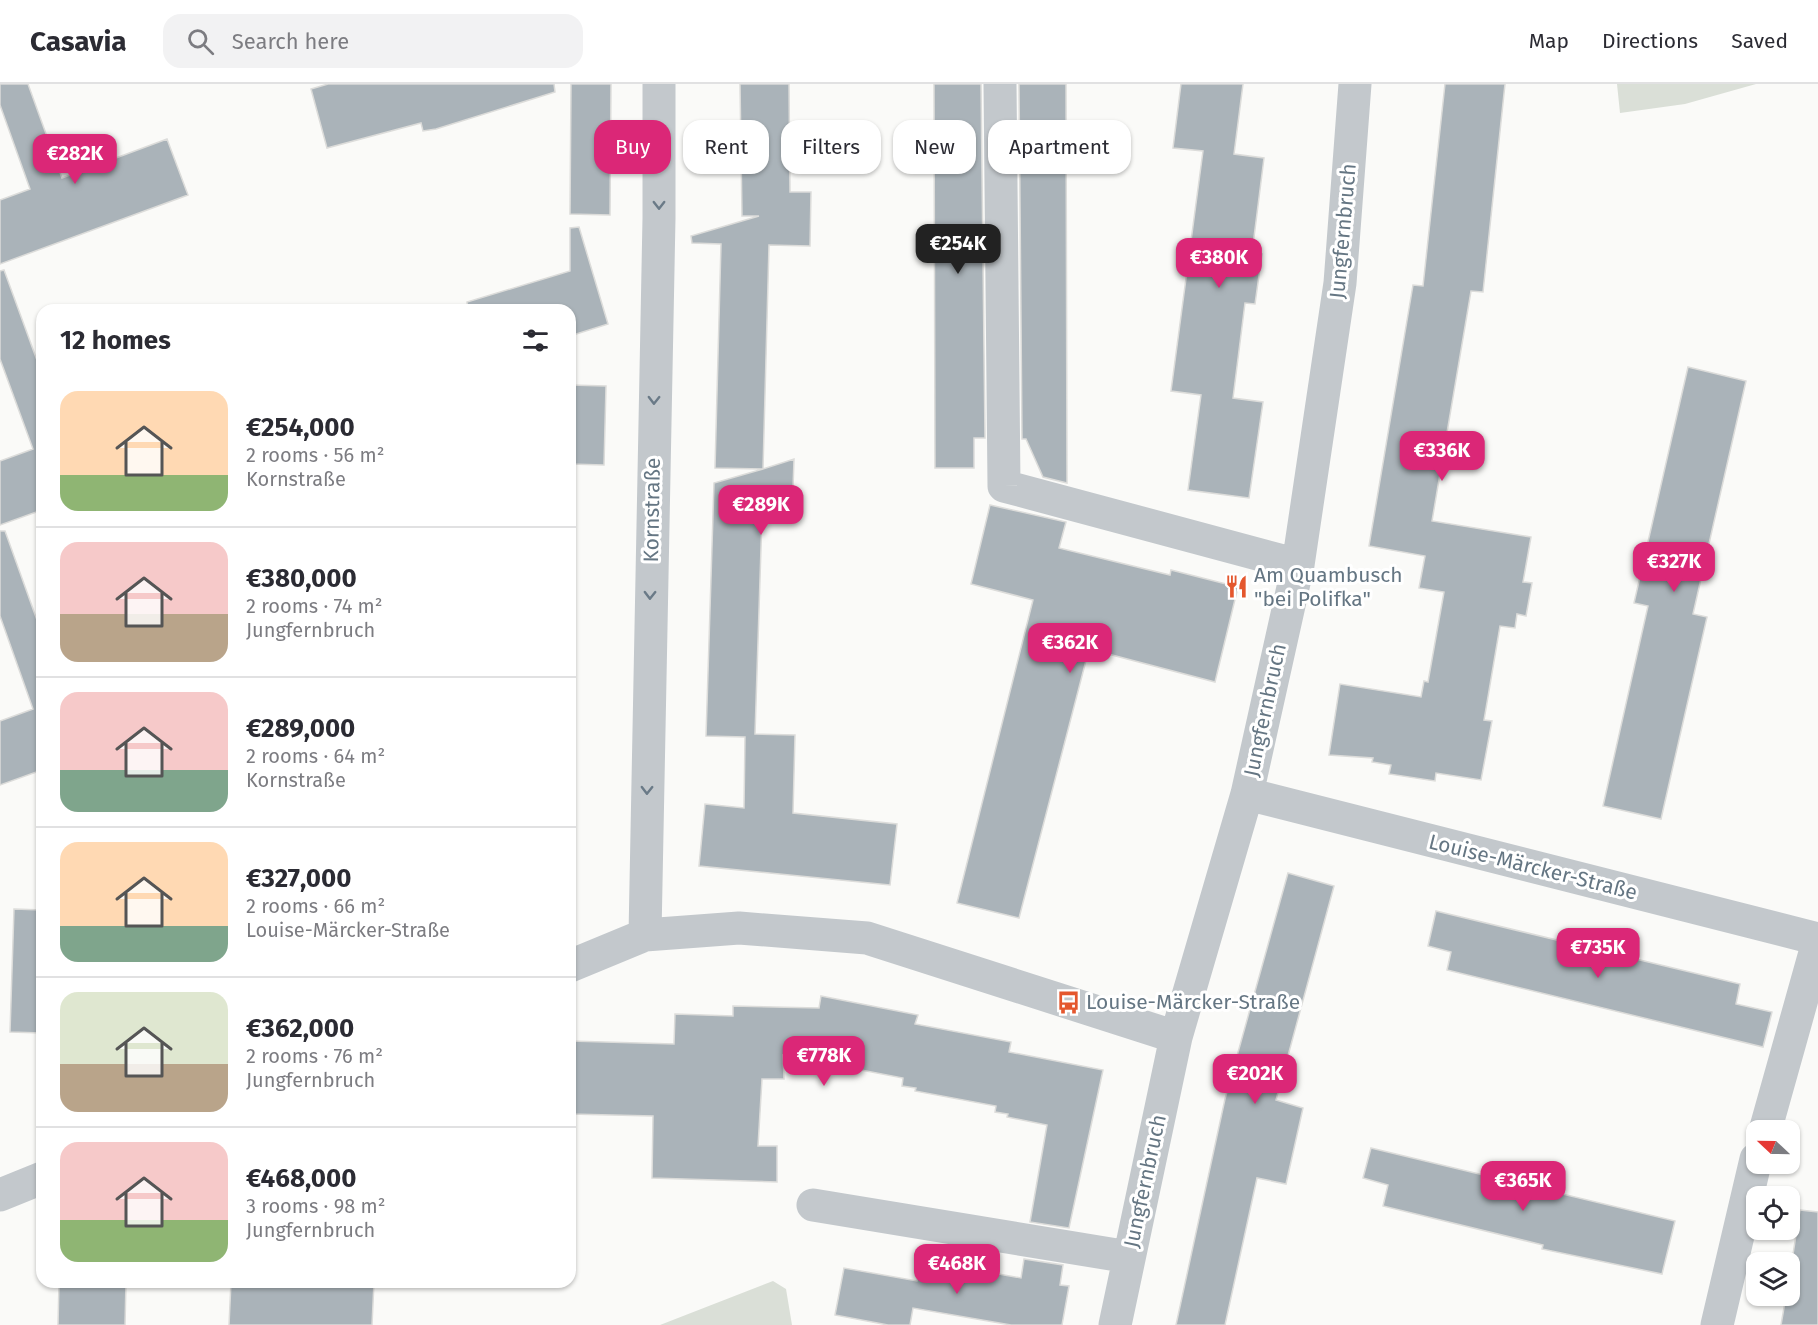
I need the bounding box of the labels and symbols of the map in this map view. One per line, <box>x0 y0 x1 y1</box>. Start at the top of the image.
pin: €282K <box>33 134 117 185</box>
street label: Jungfernbruch <box>1324 162 1362 300</box>
one-way arrow <box>653 201 665 210</box>
pin: €254K <box>916 224 1000 275</box>
pin: €380K <box>1177 238 1261 289</box>
one-way arrow <box>648 396 660 405</box>
pin: €336K <box>1400 431 1484 482</box>
street label: Kornstraße <box>638 457 666 563</box>
pin: €289K <box>719 485 803 536</box>
pin: €327K <box>1632 542 1716 593</box>
place label: Am Quambusch "bei Polifka" <box>1254 562 1403 612</box>
restaurant icon: Am Quambusch "bei Polifka" <box>1223 574 1249 600</box>
one-way arrow <box>644 591 657 600</box>
pin: €362K <box>1028 623 1112 674</box>
street label: Jungfernbruch <box>1238 641 1292 779</box>
one-way arrow <box>641 786 654 795</box>
street label: Louise-Märcker-Straße <box>1426 828 1640 906</box>
pin: €735K <box>1556 928 1640 979</box>
bus stop icon: Louise-Märcker-Straße <box>1055 989 1081 1015</box>
place label: Louise-Märcker-Straße <box>1086 989 1300 1015</box>
pin: €778K <box>782 1036 866 1087</box>
pin: €202K <box>1213 1054 1297 1105</box>
street label: Jungfernbruch <box>1118 1112 1172 1250</box>
north arrow <box>1746 1120 1800 1174</box>
pin: €365K <box>1481 1161 1565 1212</box>
pin: €468K <box>915 1244 999 1295</box>

